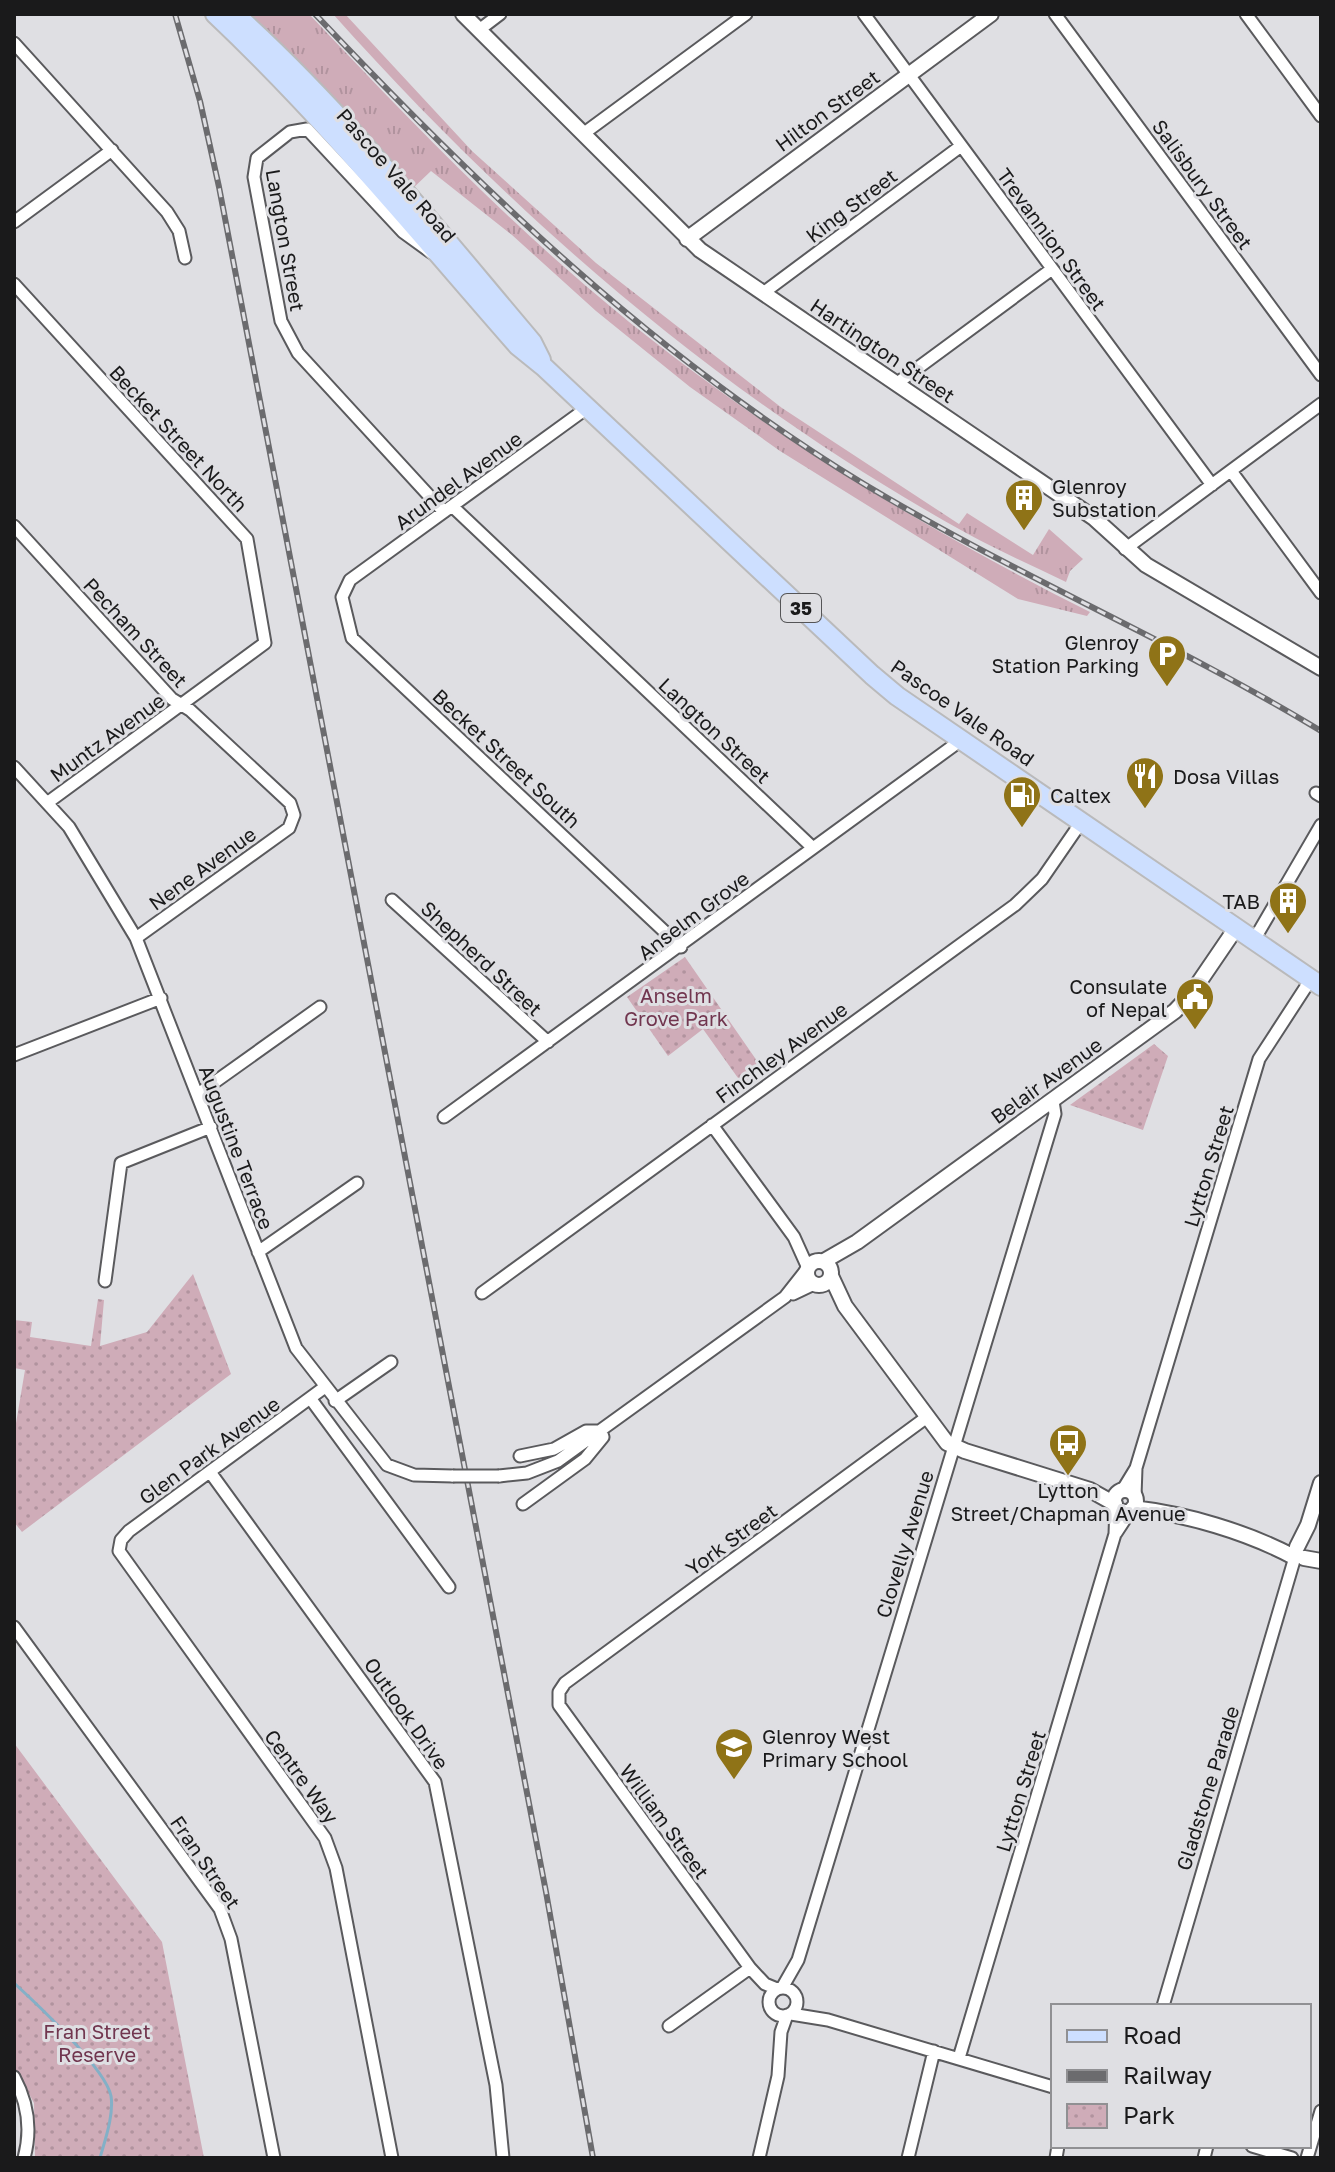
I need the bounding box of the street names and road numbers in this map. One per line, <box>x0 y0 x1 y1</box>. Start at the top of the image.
street label: Hilton Street <box>770 64 884 156</box>
street label: Pascoe Vale Road <box>332 103 462 247</box>
street label: Salisbury Street <box>1148 114 1258 254</box>
street label: King Street <box>801 163 901 247</box>
street label: Trevannion Street <box>992 163 1112 315</box>
street label: Langton Street <box>262 167 310 313</box>
street label: Hartington Street <box>806 293 960 407</box>
street label: Becket Street North <box>105 360 253 516</box>
street label: Arundel Avenue <box>390 426 526 534</box>
street label: Pecham Street <box>79 572 193 692</box>
road number: 35 <box>781 594 821 622</box>
street label: Pascoe Vale Road <box>887 654 1039 770</box>
street label: Langton Street <box>654 672 776 788</box>
street label: Becket Street South <box>428 683 586 833</box>
street label: Muntz Avenue <box>45 687 169 787</box>
street label: Nene Avenue <box>144 821 260 915</box>
street label: Anselm Grove <box>633 865 753 965</box>
street label: Shepherd Street <box>416 896 548 1020</box>
street label: Finchley Avenue <box>710 996 852 1108</box>
street label: Belair Avenue <box>986 1032 1106 1128</box>
street label: Augustine Terrace <box>195 1062 279 1232</box>
street label: Lytton Street <box>1178 1102 1238 1230</box>
street label: Glen Park Avenue <box>134 1391 284 1509</box>
street label: Clovelly Avenue <box>870 1467 938 1621</box>
street label: York Street <box>681 1498 781 1580</box>
street label: Outlook Drive <box>360 1652 454 1774</box>
street label: Gladstone Parade <box>1171 1703 1243 1873</box>
street label: Centre Way <box>260 1724 344 1828</box>
street label: Lytton Street <box>990 1727 1050 1855</box>
street label: William Street <box>615 1759 715 1883</box>
street label: Fran Street <box>166 1811 246 1913</box>

